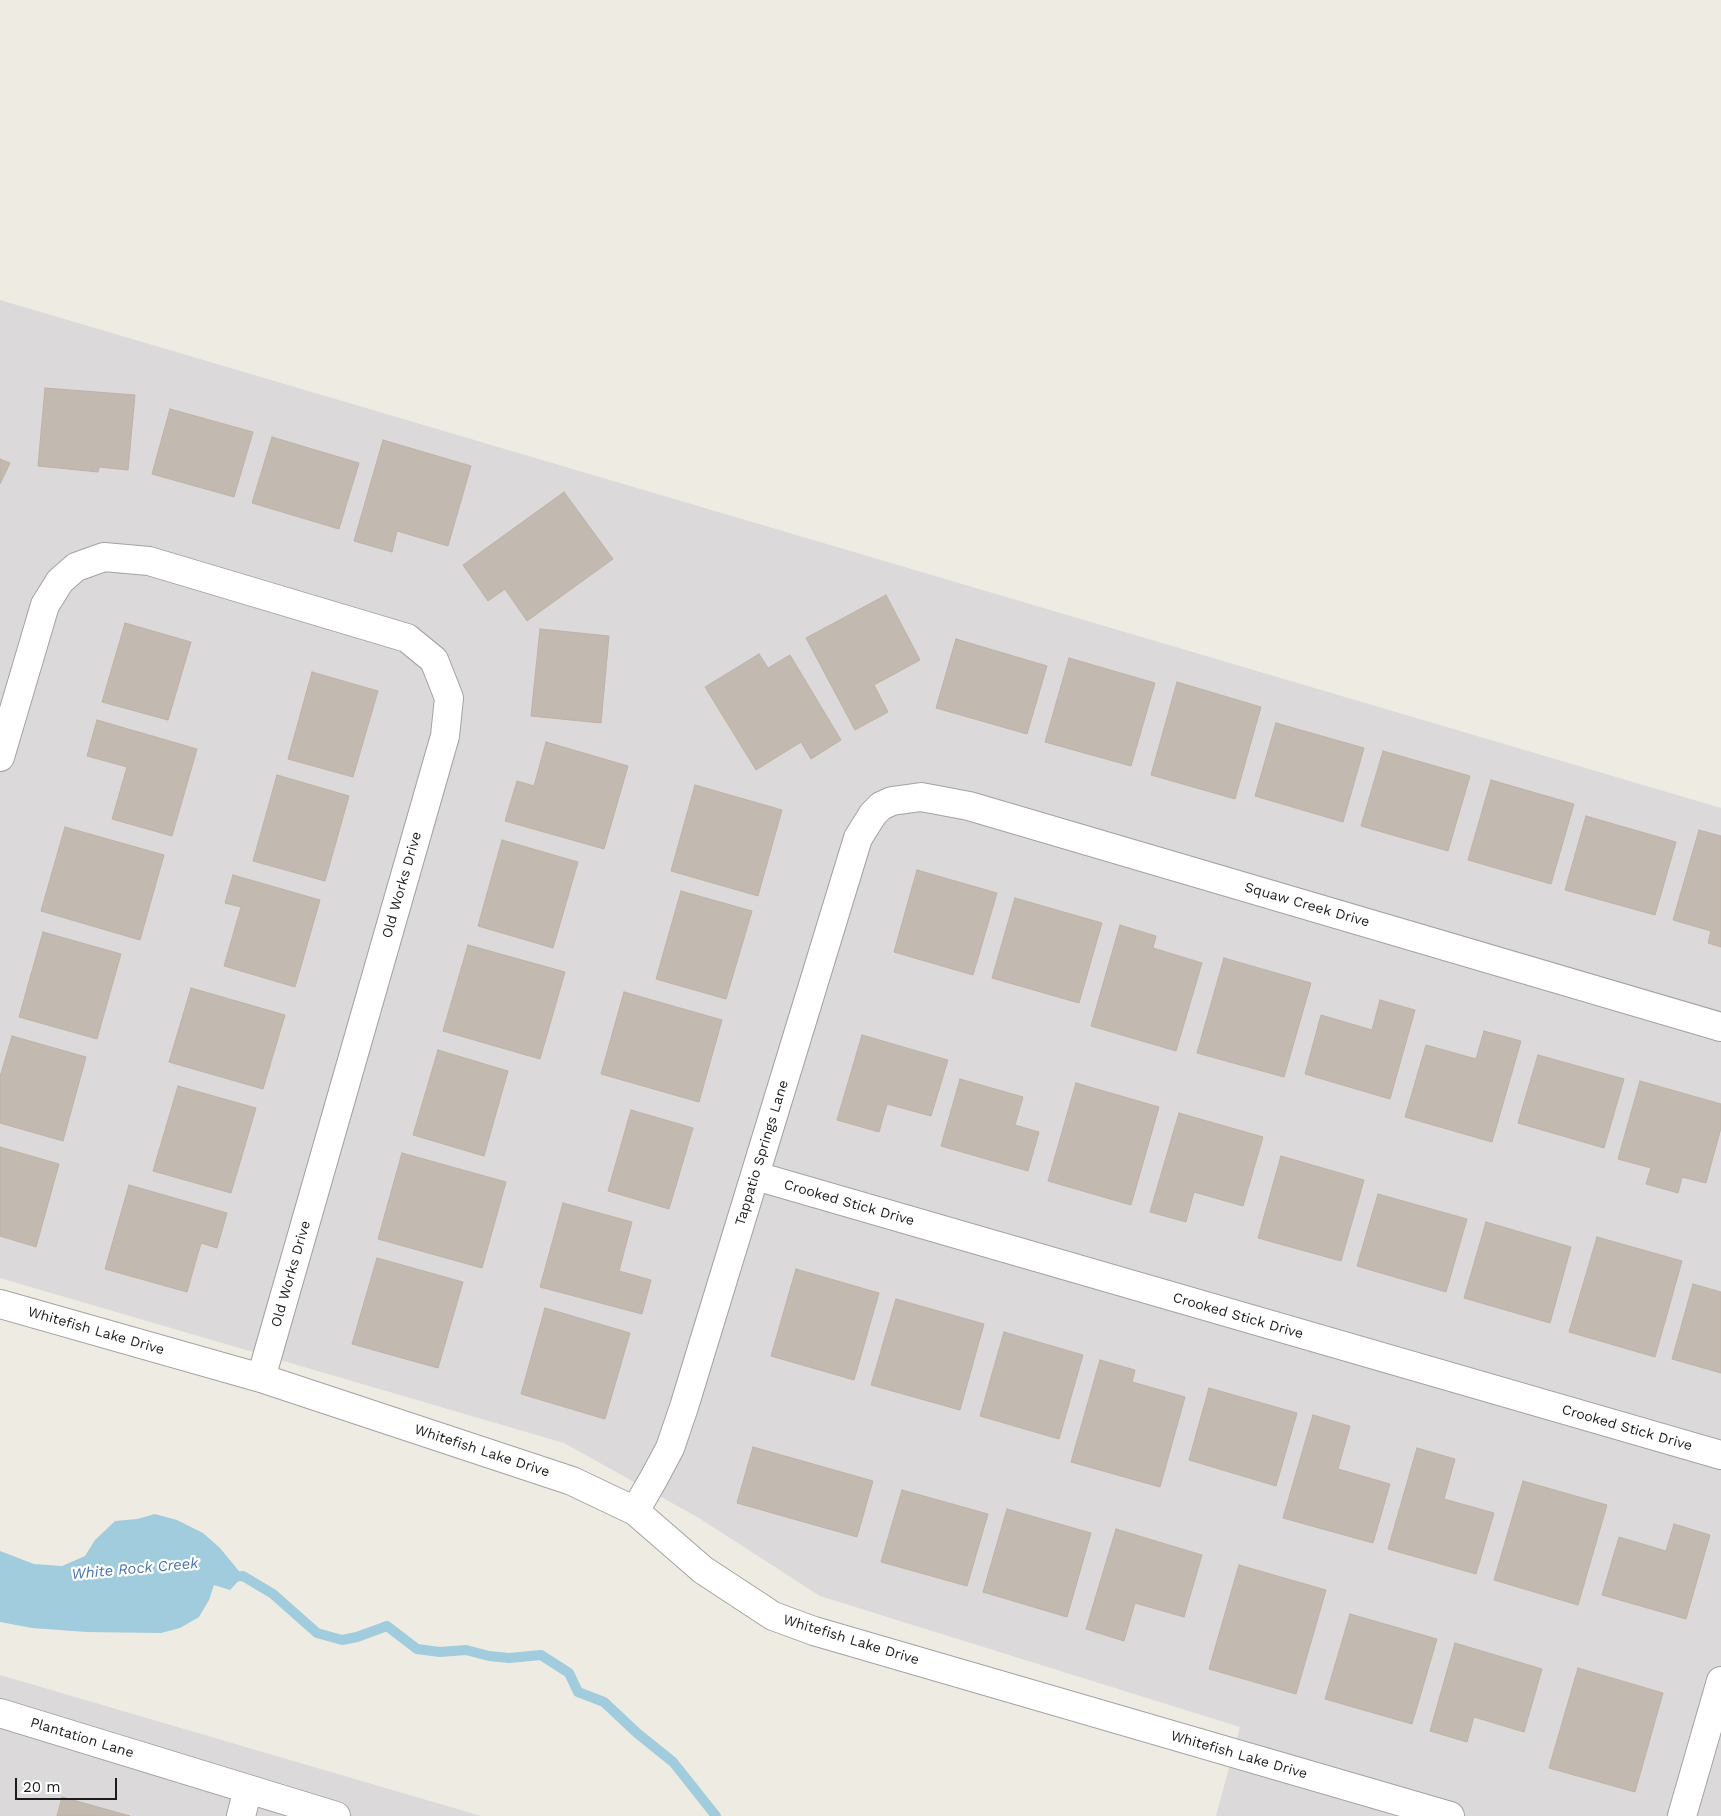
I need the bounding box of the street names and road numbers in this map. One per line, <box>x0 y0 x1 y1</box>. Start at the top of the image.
street label: Old Works Drive <box>379 830 425 940</box>
street label: Squaw Creek Drive <box>1242 879 1372 931</box>
street label: Tappatio Springs Lane <box>732 1078 792 1228</box>
street label: Crooked Stick Drive <box>782 1176 916 1230</box>
street label: Old Works Drive <box>268 1219 314 1329</box>
street label: Crooked Stick Drive <box>1171 1289 1305 1343</box>
street label: Whitefish Lake Drive <box>26 1303 166 1359</box>
street label: Crooked Stick Drive <box>1560 1401 1694 1455</box>
street label: Whitefish Lake Drive <box>412 1421 552 1481</box>
street label: Whitefish Lake Drive <box>781 1611 921 1669</box>
street label: Plantation Lane <box>28 1714 136 1762</box>
street label: Whitefish Lake Drive <box>1169 1727 1309 1783</box>

